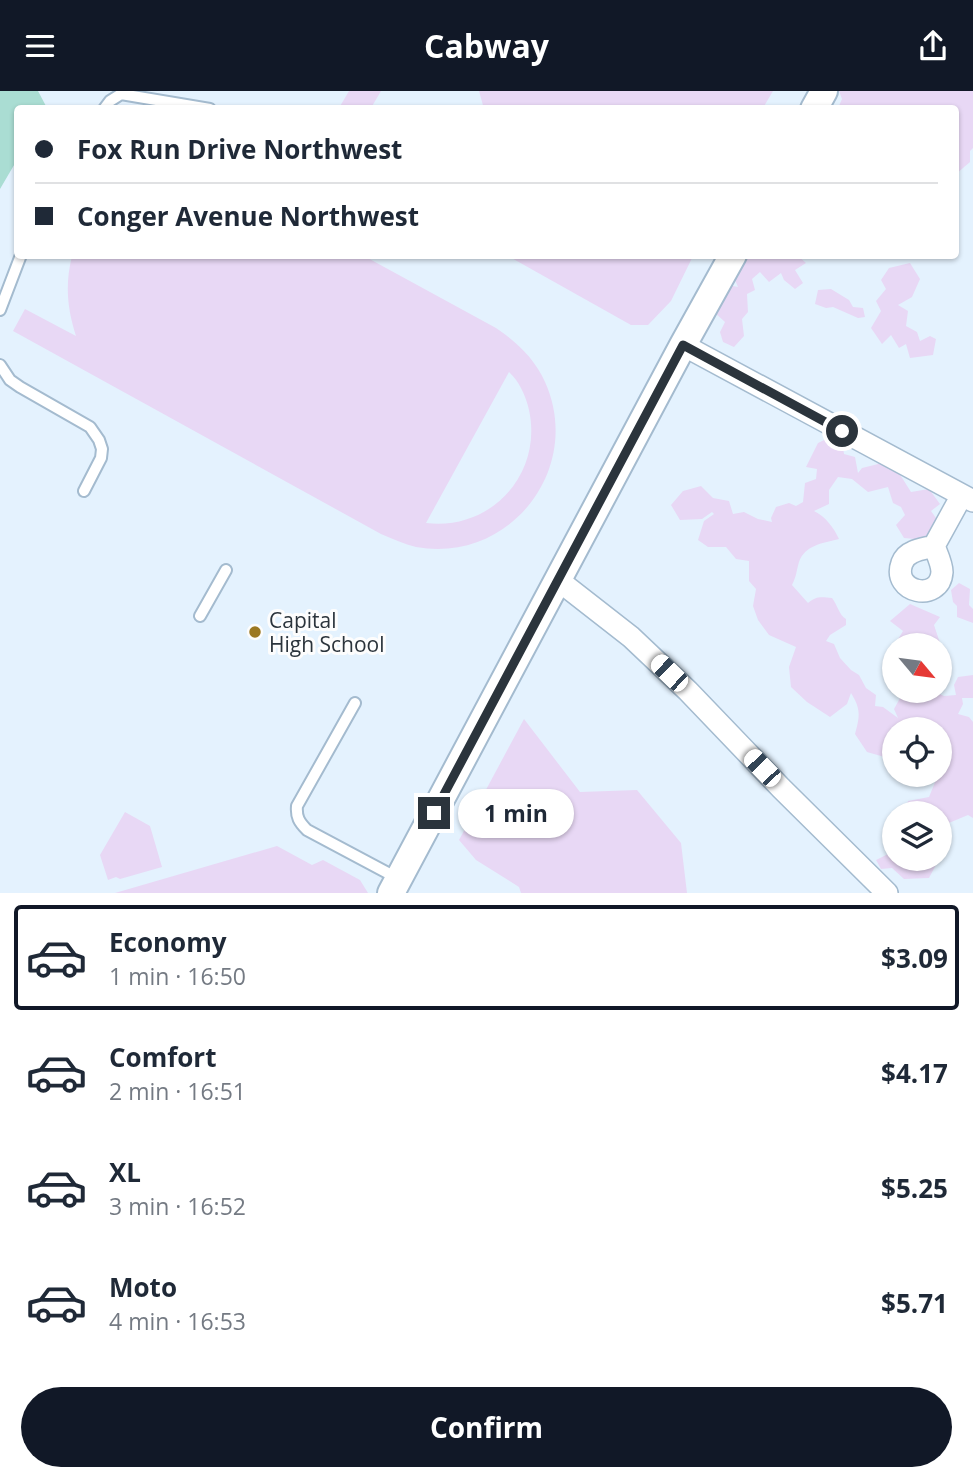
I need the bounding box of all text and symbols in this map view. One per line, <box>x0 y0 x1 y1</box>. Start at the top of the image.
text: Cabway <box>424 24 549 67</box>
icon: menu <box>21 27 59 65</box>
icon: share <box>914 27 952 65</box>
text: Fox Run Drive Northwest <box>77 131 402 167</box>
text: Conger Avenue Northwest <box>77 198 419 234</box>
route start <box>826 415 858 447</box>
place label: Capital High School <box>269 606 385 658</box>
marker: Capital High School <box>247 624 263 640</box>
north arrow <box>882 633 952 703</box>
map controls <box>882 633 952 871</box>
car <box>647 651 692 695</box>
button: locate <box>882 717 952 787</box>
car <box>740 746 785 790</box>
callout: 1 min <box>458 789 574 837</box>
route end <box>418 797 450 829</box>
text: 1 min <box>484 797 548 829</box>
button: layers <box>882 801 952 871</box>
text: Economy <box>109 924 227 960</box>
icon: car <box>25 926 88 989</box>
text: $3.09 <box>881 940 948 976</box>
text: 1 min · 16:50 <box>109 960 246 992</box>
text: Comfort <box>109 1039 216 1075</box>
icon: car <box>25 1041 88 1104</box>
text: $4.17 <box>881 1055 948 1091</box>
text: 2 min · 16:51 <box>109 1075 246 1107</box>
text: XL <box>109 1154 141 1190</box>
icon: car <box>25 1156 88 1219</box>
text: $5.25 <box>881 1170 948 1206</box>
text: 3 min · 16:52 <box>109 1190 246 1222</box>
text: Moto <box>109 1269 177 1305</box>
icon: car <box>25 1271 88 1334</box>
text: $5.71 <box>881 1285 948 1321</box>
text: 4 min · 16:53 <box>109 1305 246 1337</box>
button: Confirm <box>21 1387 952 1467</box>

